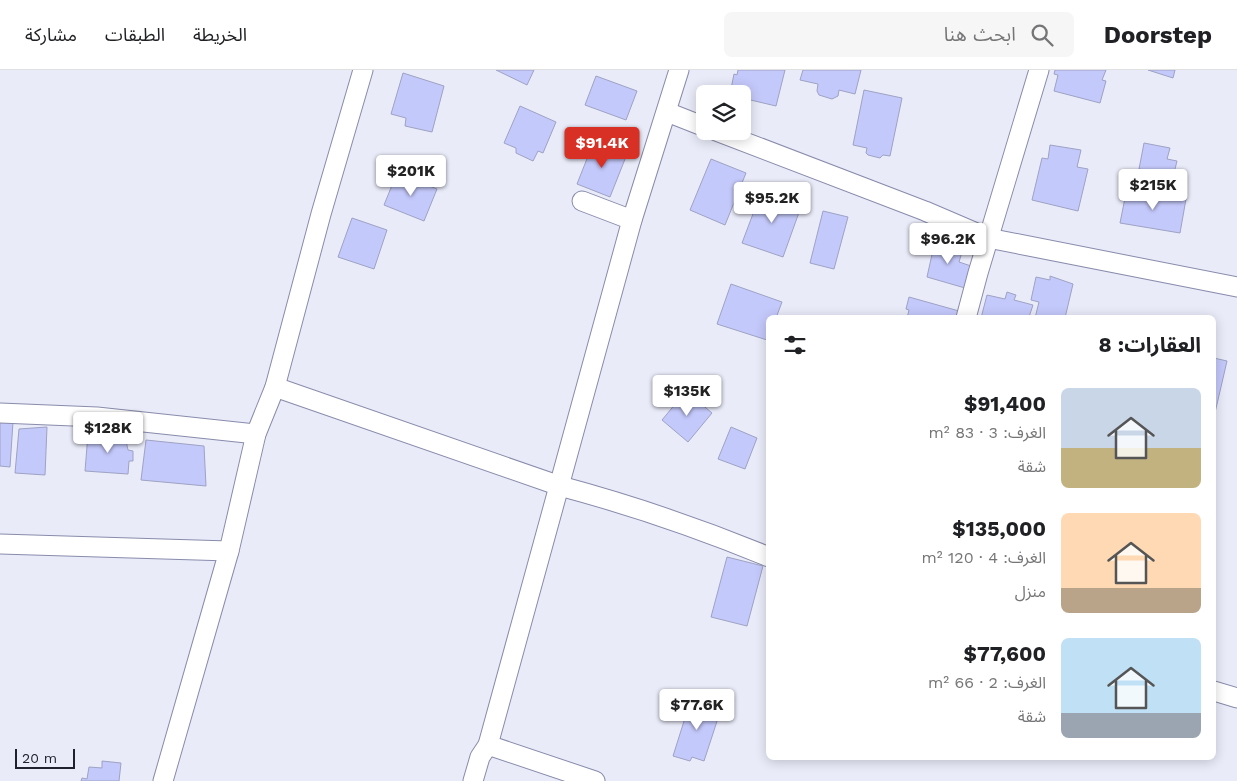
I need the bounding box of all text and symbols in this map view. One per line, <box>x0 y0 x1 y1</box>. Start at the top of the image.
search box <box>724 12 1074 57</box>
icon: search <box>1028 21 1056 49</box>
text: Doorstep <box>1104 21 1212 49</box>
text: ابحث هنا <box>944 23 1016 46</box>
text: مشاركة <box>25 24 77 45</box>
text: الطبقات <box>105 24 165 45</box>
text: الخريطة <box>193 24 247 45</box>
map controls <box>696 85 751 140</box>
button: layers <box>696 85 751 140</box>
pin: $91.4K <box>561 126 643 169</box>
text: $91.4K <box>575 133 629 152</box>
pin: $201K <box>376 154 446 197</box>
text: $201K <box>387 161 435 180</box>
pin: $215K <box>1118 168 1188 211</box>
text: $215K <box>1129 175 1177 194</box>
pin: $95.2K <box>731 182 813 224</box>
text: $95.2K <box>745 188 799 207</box>
pin: $96.2K <box>907 222 989 265</box>
text: $96.2K <box>920 229 976 248</box>
icon: filters <box>781 331 809 359</box>
text: العقارات: 8 <box>1099 332 1201 357</box>
pin: $135K <box>652 374 722 417</box>
text: $135K <box>663 381 711 400</box>
text: $91,400 <box>964 391 1046 416</box>
icon: home <box>1101 408 1161 468</box>
pin: $128K <box>73 412 143 454</box>
text: $128K <box>84 418 132 437</box>
text: الغرف: 3 · 83 m² <box>929 423 1046 442</box>
text: شقة <box>1018 457 1046 476</box>
text: $135,000 <box>952 516 1046 541</box>
icon: home <box>1101 533 1161 593</box>
text: الغرف: 4 · 120 m² <box>922 548 1046 567</box>
text: منزل <box>1015 582 1046 601</box>
text: $77,600 <box>964 641 1046 666</box>
icon: home <box>1101 658 1161 718</box>
text: الغرف: 2 · 66 m² <box>928 673 1046 692</box>
pin: $77.6K <box>656 688 738 731</box>
text: $77.6K <box>670 695 724 714</box>
text: شقة <box>1018 707 1046 726</box>
scale bar <box>15 746 75 769</box>
text: 20 m <box>22 750 57 766</box>

